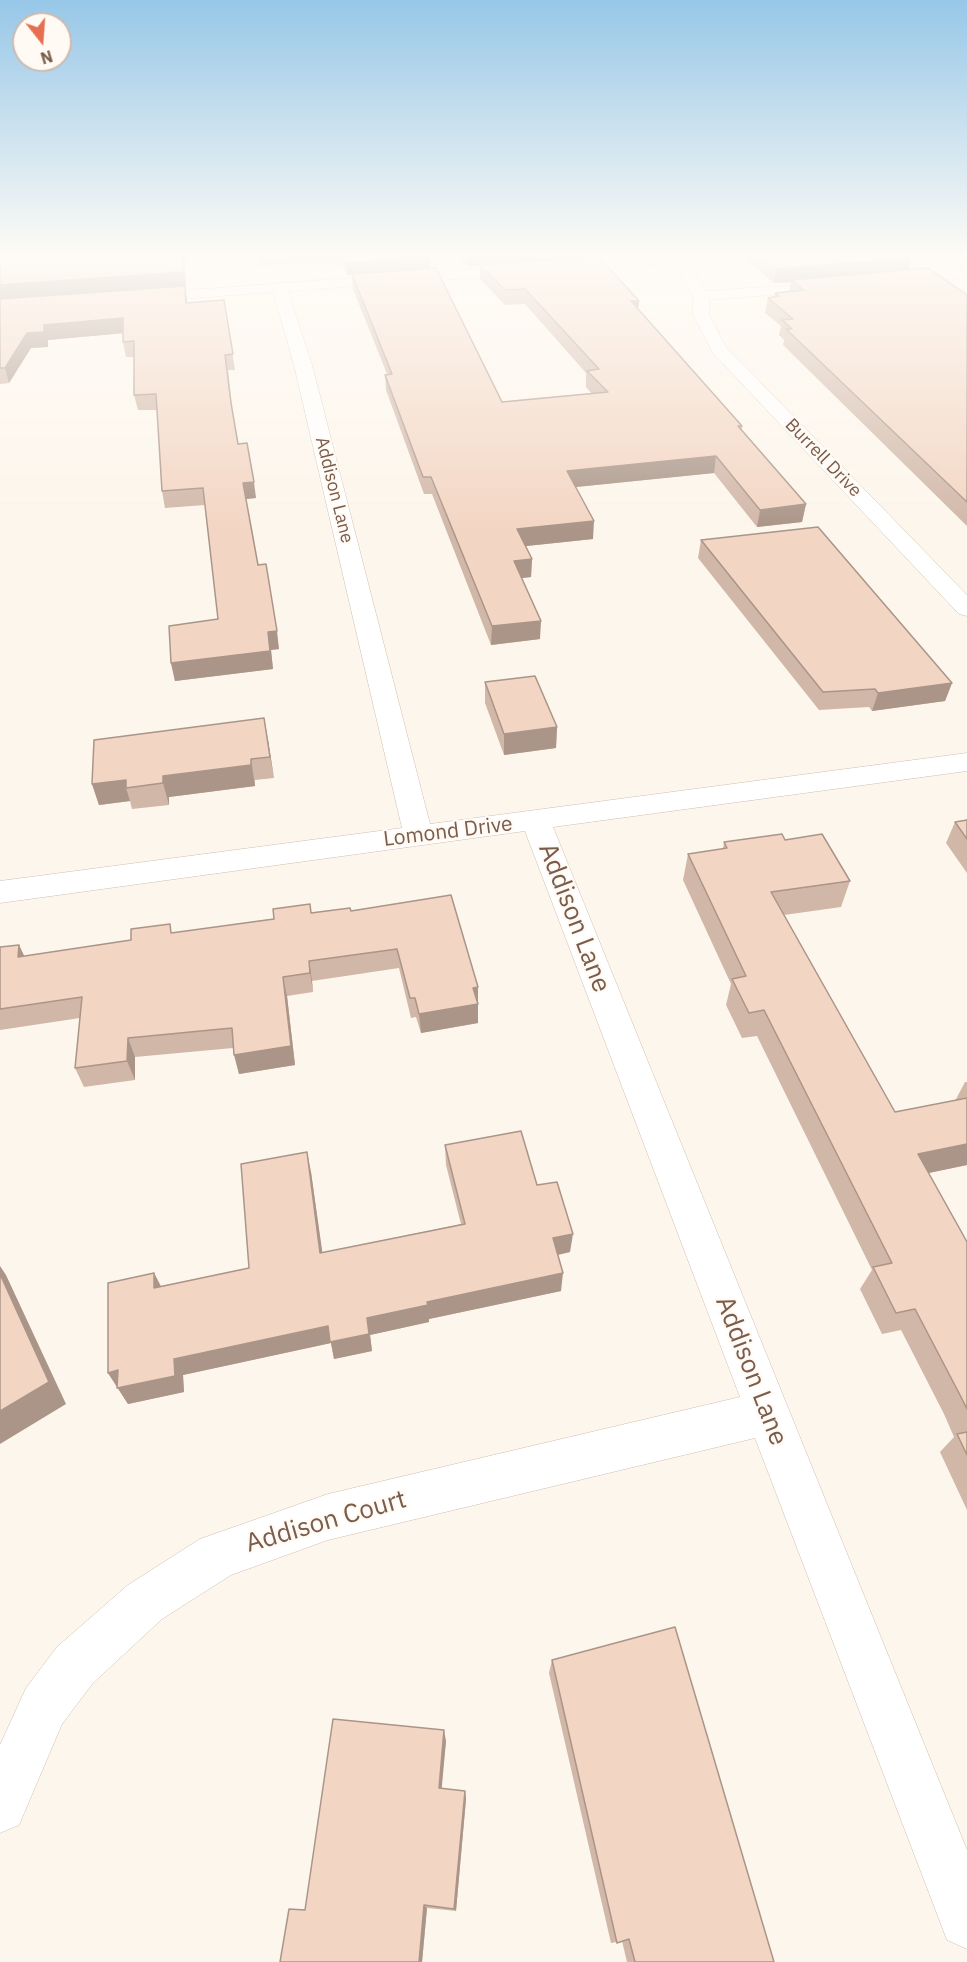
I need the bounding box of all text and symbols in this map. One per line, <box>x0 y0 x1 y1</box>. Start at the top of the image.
north arrow <box>12 12 72 72</box>
text: N <box>38 46 55 69</box>
street label: Burrell Drive <box>780 414 866 502</box>
street label: Addison Lane <box>310 435 358 545</box>
street label: Lomond Drive <box>382 812 514 852</box>
street label: Addison Lane <box>531 839 617 997</box>
street label: Addison Lane <box>708 1292 794 1450</box>
street label: Addison Court <box>242 1484 410 1560</box>

